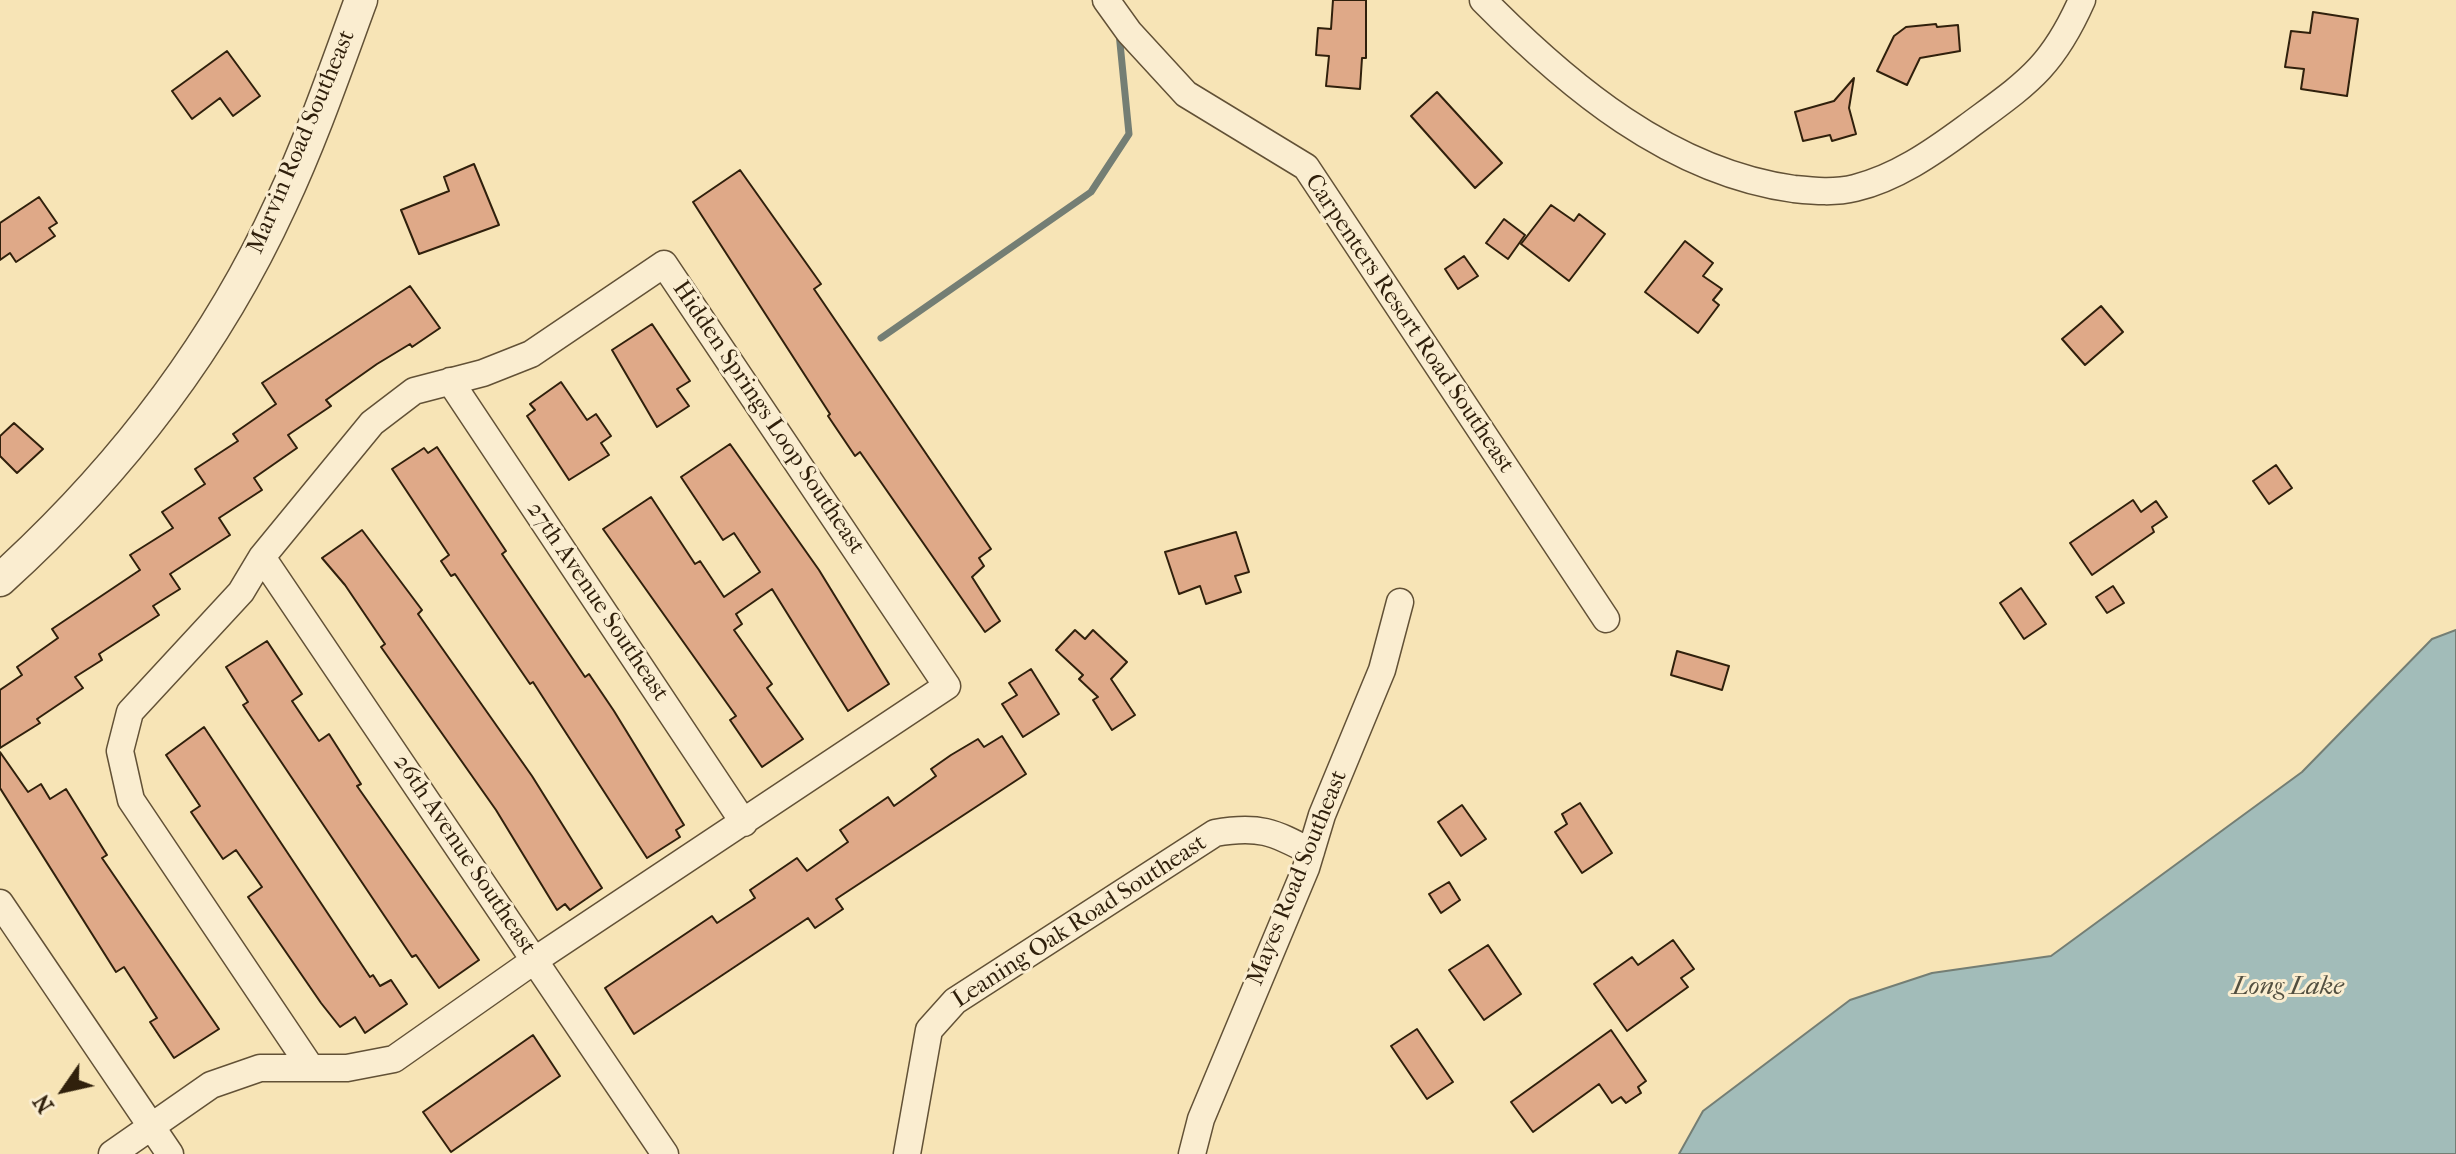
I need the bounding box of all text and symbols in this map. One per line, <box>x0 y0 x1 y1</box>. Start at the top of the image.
street label: Marvin Road Southeast <box>242 26 362 258</box>
street label: Carpenters Resort Road Southeast <box>1298 169 1520 479</box>
street label: Hidden Springs Loop Southeast <box>666 276 870 560</box>
street label: 27th Avenue Southeast <box>520 497 674 707</box>
street label: 26th Avenue Southeast <box>386 749 542 961</box>
street label: Mayes Road Southeast <box>1242 766 1354 990</box>
street label: Leaning Oak Road Southeast <box>948 829 1212 1015</box>
water label: Long Lake <box>2232 972 2344 1004</box>
north arrow <box>24 1050 104 1130</box>
text: N <box>29 1089 60 1118</box>

